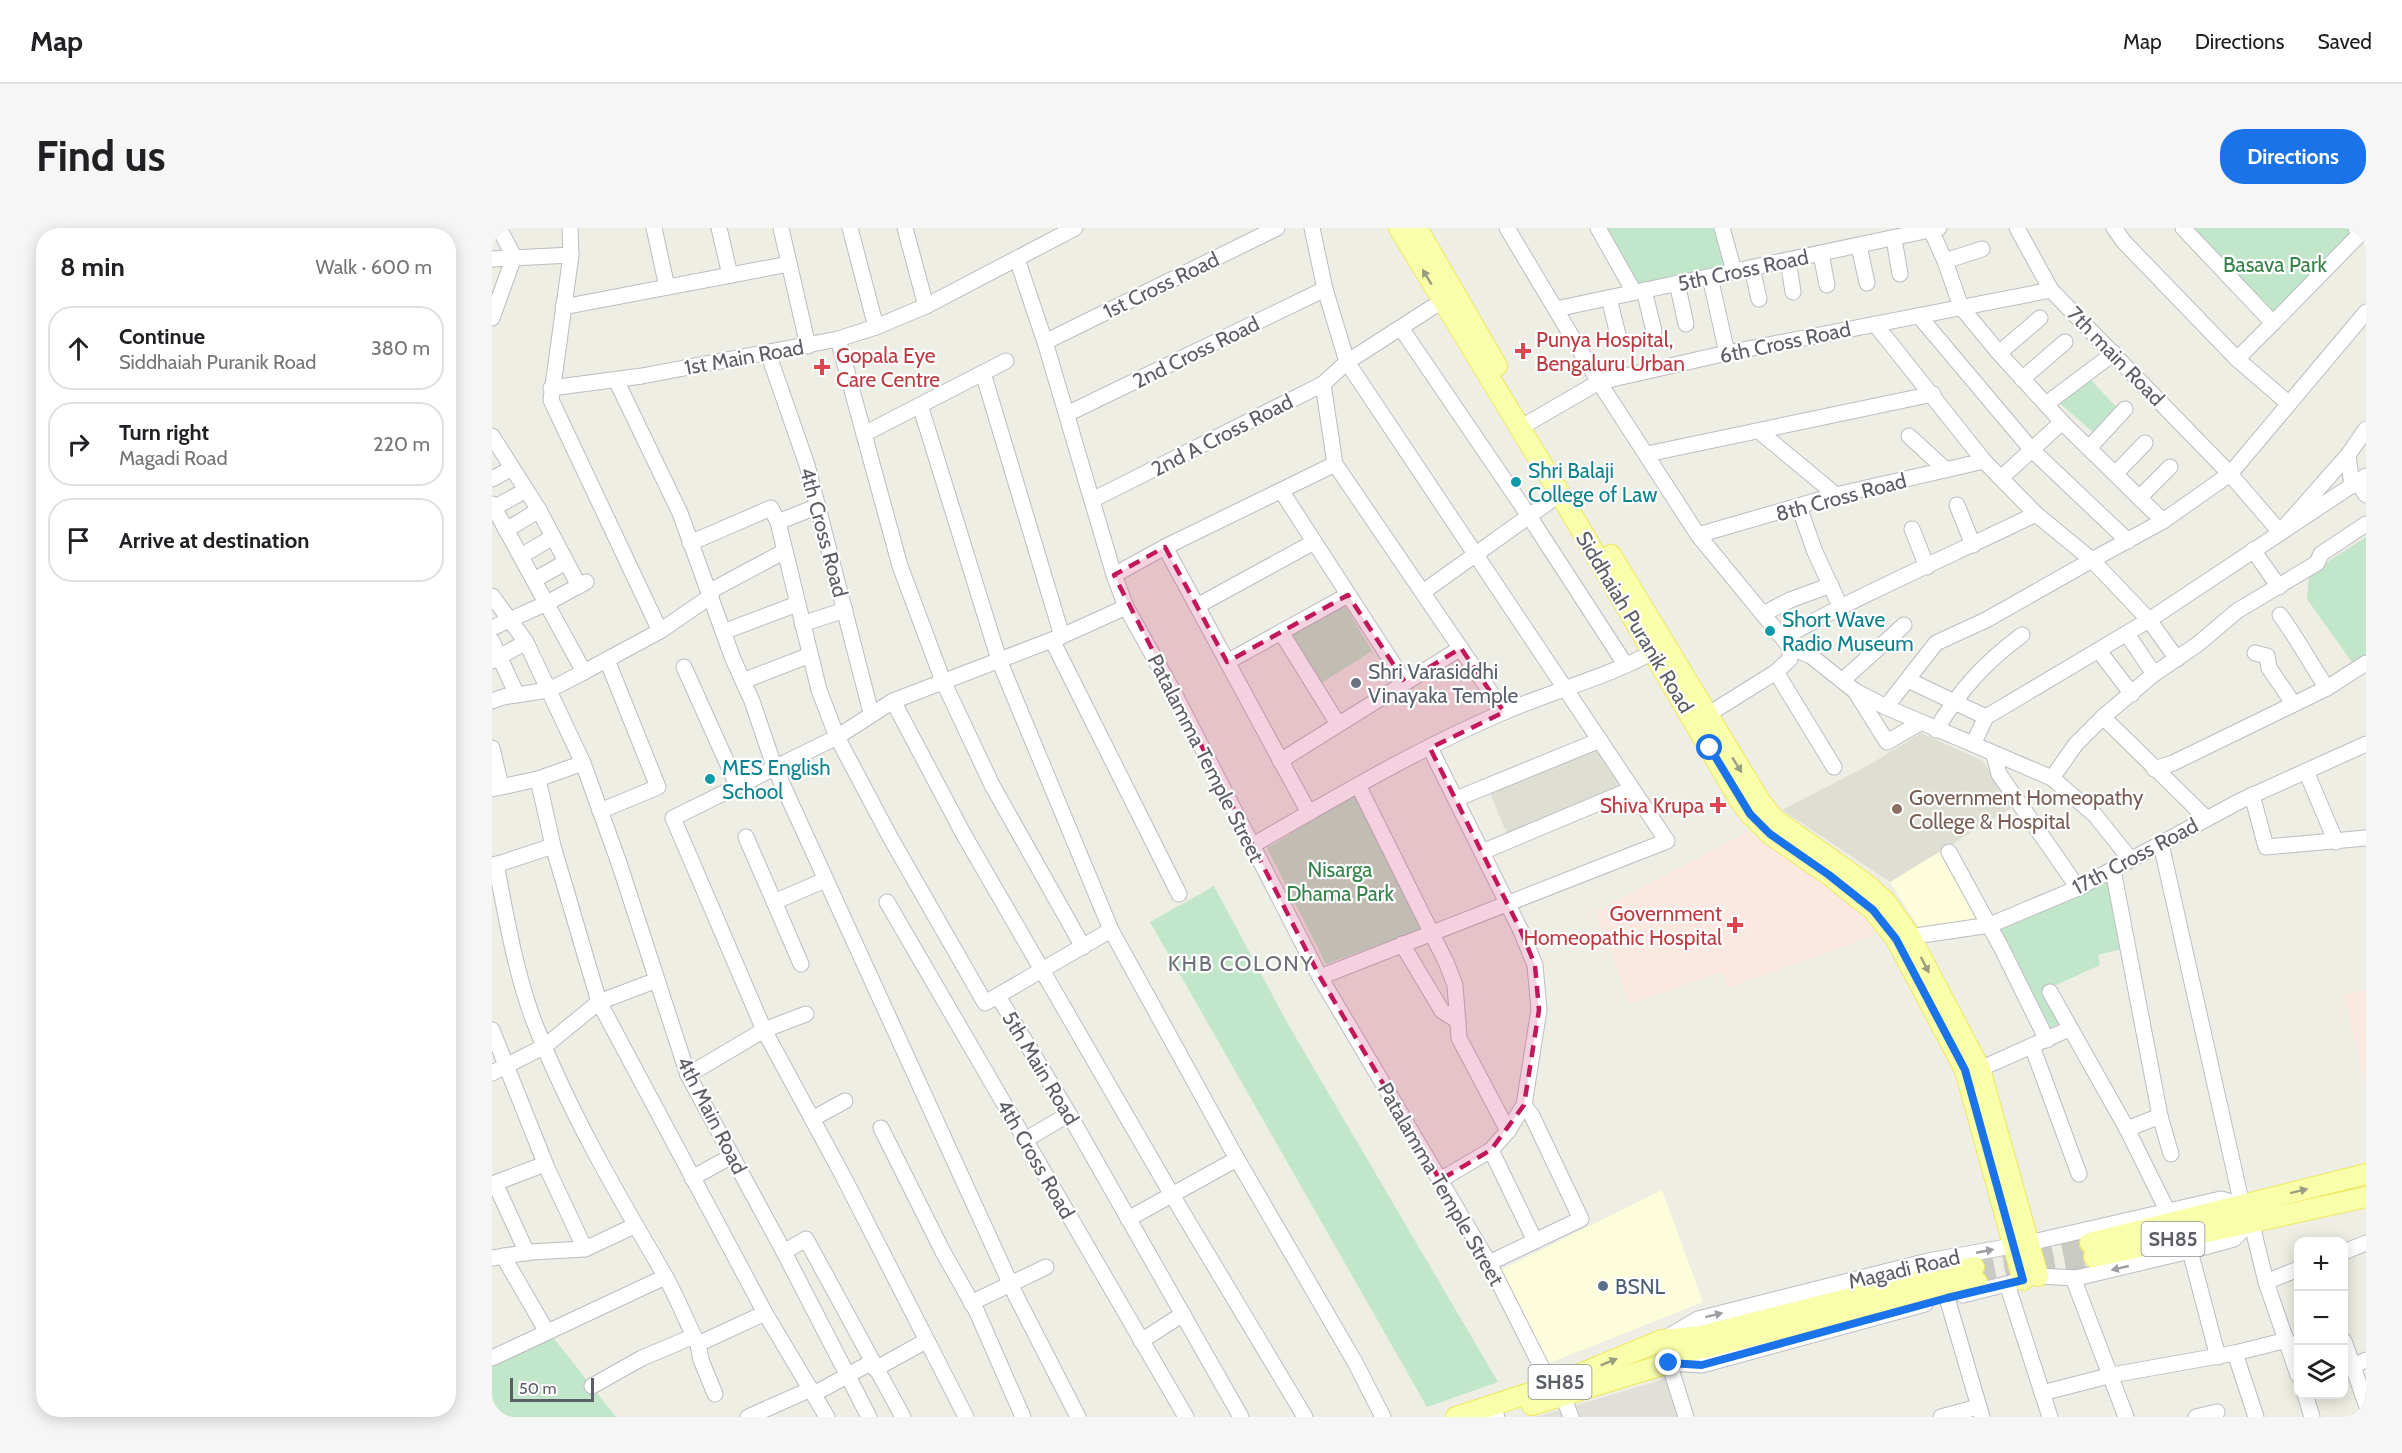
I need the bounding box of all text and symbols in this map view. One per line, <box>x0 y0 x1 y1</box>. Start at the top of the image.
text: Map <box>30 24 83 58</box>
text: Map <box>2123 29 2162 54</box>
text: Directions <box>2195 29 2284 54</box>
text: Saved <box>2317 29 2372 54</box>
button: Directions <box>2220 129 2366 184</box>
text: Find us <box>36 130 165 182</box>
street label: 5th Cross Road <box>1675 244 1811 296</box>
street label: 1st Cross Road <box>1099 246 1223 324</box>
text: 8 min <box>60 251 125 283</box>
park label: Basava Park <box>2223 252 2328 277</box>
text: Walk · 600 m <box>316 255 432 279</box>
one-way arrow <box>1421 269 1432 285</box>
street label: 7th main Road <box>2062 301 2170 411</box>
street label: 2nd Cross Road <box>1129 311 1263 393</box>
street label: 6th Cross Road <box>1717 316 1853 368</box>
text: Continue <box>119 323 205 350</box>
place label: Punya Hospital, Bengaluru Urban <box>1536 327 1685 376</box>
icon: ahead <box>62 332 95 365</box>
street label: 1st Main Road <box>682 334 806 380</box>
text: 380 m <box>371 336 430 360</box>
marker: Punya Hospital, Bengaluru Urban <box>1514 342 1532 360</box>
place label: Gopala Eye Care Centre <box>836 343 940 392</box>
text: Siddhaiah Puranik Road <box>119 350 316 374</box>
marker: Gopala Eye Care Centre <box>813 358 831 376</box>
street label: 2nd A Cross Road <box>1147 389 1297 481</box>
text: Turn right <box>119 419 209 446</box>
icon: right <box>62 428 95 461</box>
text: 220 m <box>373 432 430 456</box>
text: Magadi Road <box>119 446 228 470</box>
place label: Shri Balaji College of Law <box>1528 458 1657 507</box>
street label: 4th Cross Road <box>795 464 853 600</box>
street label: 8th Cross Road <box>1773 468 1909 526</box>
marker: Shri Balaji College of Law <box>1509 475 1523 489</box>
icon: arrive <box>62 524 95 557</box>
text: Arrive at destination <box>119 527 309 554</box>
street label: Siddhaiah Puranik Road <box>1571 527 1699 717</box>
place label: Short Wave Radio Museum <box>1782 607 1914 656</box>
marker: Short Wave Radio Museum <box>1763 624 1777 638</box>
street label: Patalamma Temple Street <box>1143 650 1269 866</box>
place label: Shri Varasiddhi Vinayaka Temple <box>1368 659 1519 708</box>
marker: Shri Varasiddhi Vinayaka Temple <box>1349 676 1363 690</box>
route start <box>1696 734 1722 760</box>
place label: MES English School <box>722 755 831 804</box>
one-way arrow <box>1732 757 1743 773</box>
marker: MES English School <box>703 772 717 786</box>
place label: Government Homeopathy College & Hospital <box>1909 785 2144 834</box>
place label: Shiva Krupa <box>1600 793 1704 818</box>
marker: Shiva Krupa <box>1709 796 1727 814</box>
marker: Government Homeopathy College & Hospital <box>1890 802 1904 816</box>
street label: 17th Cross Road <box>2068 812 2202 900</box>
park label: Nisarga Dhama Park <box>1286 857 1394 906</box>
place label: Government Homeopathic Hospital <box>1523 901 1722 950</box>
marker: Government Homeopathic Hospital <box>1726 916 1744 934</box>
district label: KHB COLONY <box>1168 950 1314 977</box>
one-way arrow <box>1921 956 1930 973</box>
street label: 5th Main Road <box>997 1007 1085 1129</box>
street label: 4th Main Road <box>672 1052 752 1178</box>
street label: Patalamma Temple Street <box>1373 1078 1509 1290</box>
street label: 4th Cross Road <box>992 1095 1080 1223</box>
one-way arrow <box>2290 1185 2309 1195</box>
road number: SH85 <box>2142 1222 2204 1256</box>
map controls <box>2294 1237 2348 1399</box>
button: + <box>2294 1237 2348 1291</box>
street label: Magadi Road <box>1846 1244 1962 1294</box>
one-way arrow <box>1976 1246 1995 1255</box>
one-way arrow <box>2111 1263 2129 1273</box>
place label: BSNL <box>1615 1274 1665 1299</box>
marker: BSNL <box>1596 1279 1610 1293</box>
button: − <box>2294 1291 2348 1345</box>
one-way arrow <box>1705 1310 1723 1320</box>
button: layers <box>2294 1345 2348 1399</box>
route end <box>1655 1349 1681 1375</box>
one-way arrow <box>1601 1357 1619 1367</box>
road number: SH85 <box>1528 1365 1592 1399</box>
scale bar <box>510 1375 594 1402</box>
text: 50 m <box>519 1379 556 1398</box>

